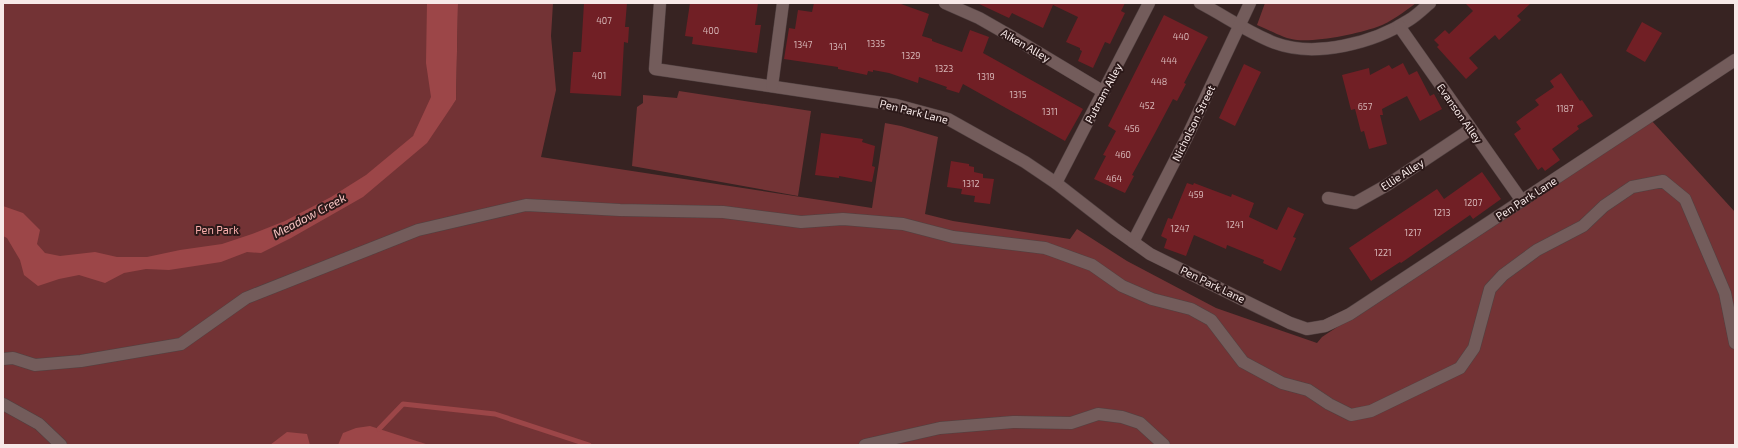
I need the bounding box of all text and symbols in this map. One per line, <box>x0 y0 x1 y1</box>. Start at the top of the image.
house number: 407 <box>596 15 612 26</box>
house number: 400 <box>703 25 719 36</box>
street label: Aiken Alley <box>999 26 1053 64</box>
house number: 440 <box>1173 31 1189 42</box>
house number: 1335 <box>867 38 885 49</box>
house number: 1347 <box>794 39 813 50</box>
house number: 1341 <box>829 41 847 52</box>
house number: 1329 <box>902 50 920 61</box>
house number: 444 <box>1161 55 1178 66</box>
street label: Putnam Alley <box>1082 61 1124 125</box>
house number: 1323 <box>935 63 953 74</box>
house number: 401 <box>592 70 606 81</box>
house number: 1319 <box>977 71 995 82</box>
house number: 448 <box>1151 76 1167 87</box>
street label: Evanson Alley <box>1435 81 1485 145</box>
street label: Nicholson Street <box>1169 83 1217 163</box>
house number: 1315 <box>1010 89 1027 100</box>
street label: Pen Park Lane <box>878 96 950 126</box>
house number: 452 <box>1139 100 1155 111</box>
house number: 657 <box>1358 101 1373 112</box>
house number: 1187 <box>1556 103 1574 114</box>
house number: 1311 <box>1042 106 1058 117</box>
house number: 456 <box>1124 123 1140 134</box>
house number: 460 <box>1115 149 1131 160</box>
street label: Ellie Alley <box>1378 155 1426 193</box>
house number: 464 <box>1106 173 1123 184</box>
street label: Pen Park Lane <box>1493 173 1559 223</box>
house number: 1312 <box>962 178 980 189</box>
house number: 459 <box>1188 189 1204 200</box>
water label: Meadow Creek <box>270 190 348 240</box>
house number: 1207 <box>1464 197 1483 208</box>
house number: 1213 <box>1433 207 1451 218</box>
house number: 1241 <box>1226 219 1244 230</box>
park label: Pen Park <box>195 223 239 236</box>
house number: 1247 <box>1171 223 1190 234</box>
house number: 1217 <box>1405 227 1422 238</box>
house number: 1221 <box>1374 247 1392 258</box>
street label: Pen Park Lane <box>1179 263 1247 305</box>

